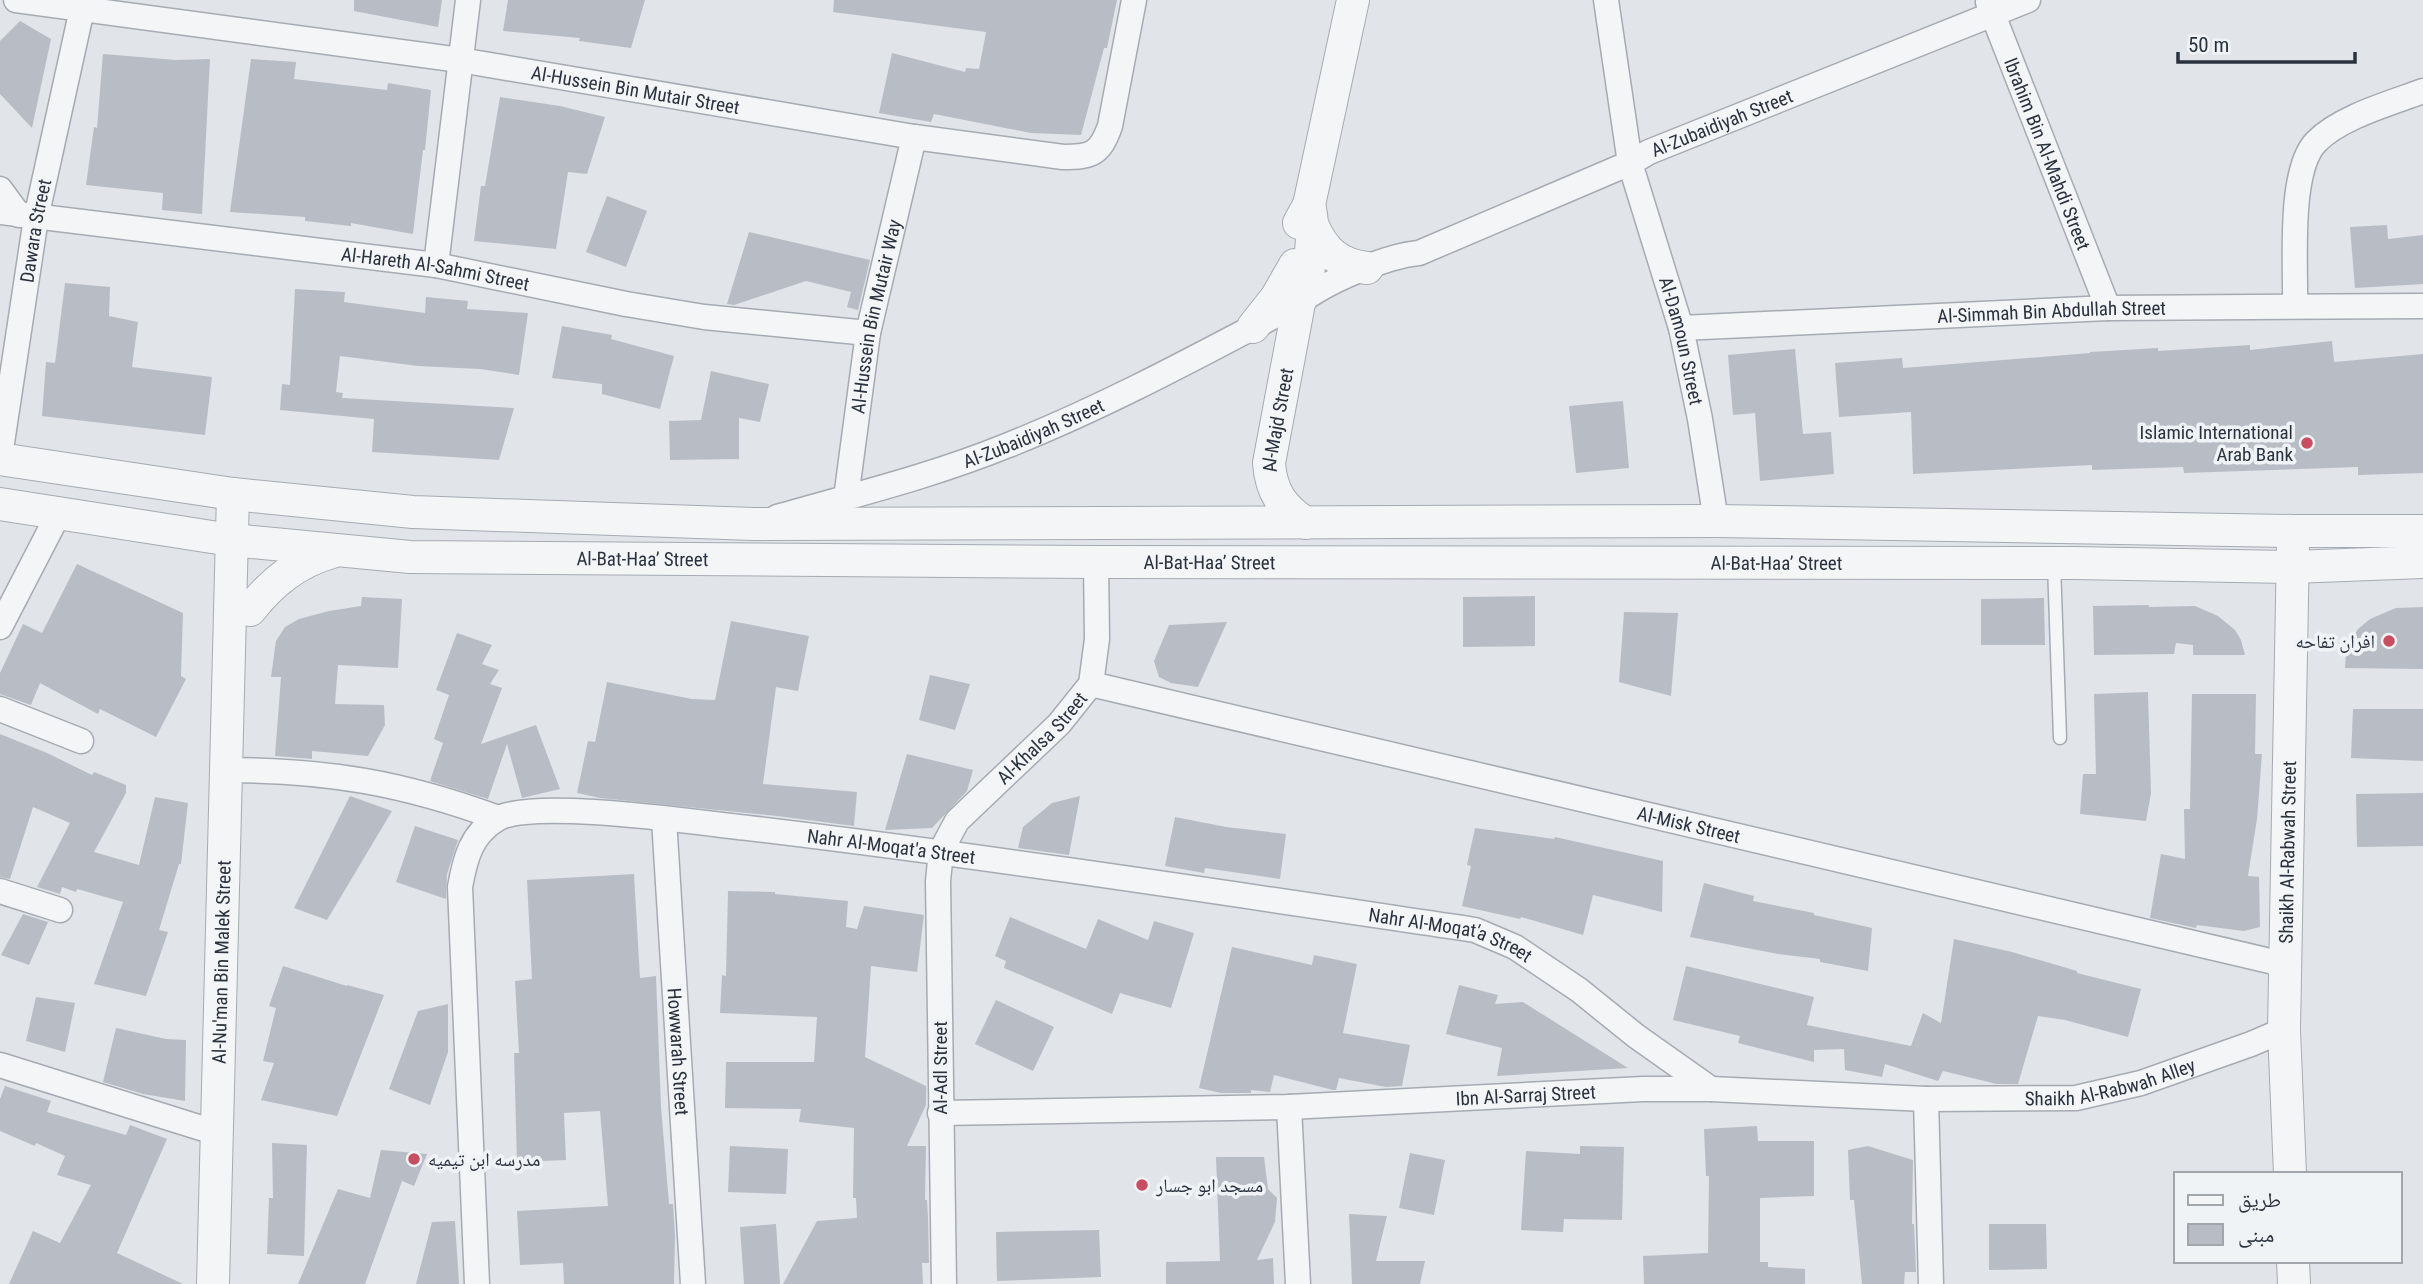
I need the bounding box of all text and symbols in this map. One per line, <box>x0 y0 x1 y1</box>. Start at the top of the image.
scale bar <box>2178 21 2355 65</box>
text: 50 m <box>2188 33 2229 57</box>
street label: Ibrahim Bin Al-Mahdi Street <box>1999 54 2096 253</box>
street label: Al-Hussein Bin Mutair Street <box>530 61 741 119</box>
street label: Al-Zubaidiyah Street <box>1648 84 1796 162</box>
street label: Dawara Street <box>15 177 56 284</box>
street label: Al-Hussein Bin Mutair Way <box>846 217 906 415</box>
street label: Al-Hareth Al-Sahmi Street <box>340 242 531 295</box>
street label: Al-Damoun Street <box>1654 274 1708 407</box>
street label: Al-Simmah Bin Abdullah Street <box>1937 296 2166 327</box>
street label: Al-Majd Street <box>1257 366 1298 474</box>
street label: Al-Zubaidiyah Street <box>960 393 1108 473</box>
place label: Islamic International Arab Bank <box>2140 421 2293 466</box>
marker: Islamic International Arab Bank <box>2299 435 2315 451</box>
street label: Al-Bat-Haa’ Street <box>576 547 708 571</box>
street label: Al-Bat-Haa’ Street <box>1143 551 1275 574</box>
street label: Al-Bat-Haa’ Street <box>1710 551 1842 574</box>
place label: افران تفاحه <box>2295 630 2375 653</box>
marker: افران تفاحه <box>2381 633 2397 649</box>
street label: Al-Khalsa Street <box>992 687 1092 789</box>
street label: Shaikh Al-Rabwah Street <box>2274 761 2300 944</box>
street label: Al-Misk Street <box>1635 801 1742 848</box>
street label: Nahr Al-Moqat'a Street <box>806 824 977 869</box>
street label: Al-Nu'man Bin Malek Street <box>207 860 235 1064</box>
street label: Nahr Al-Moqat'a Street <box>1367 903 1537 967</box>
street label: Howwarah Street <box>663 987 694 1116</box>
street label: Al-Adl Street <box>929 1021 952 1115</box>
street label: Shaikh Al-Rabwah Alley <box>2025 1053 2198 1110</box>
street label: Ibn Al-Sarraj Street <box>1455 1080 1596 1110</box>
place label: مدرسه ابن تيميه <box>428 1148 540 1171</box>
marker: مدرسه ابن تيميه <box>406 1151 422 1167</box>
legend <box>2174 1172 2402 1263</box>
place label: مسجد ابو جسار <box>1155 1174 1263 1197</box>
marker: مسجد ابو جسار <box>1134 1177 1150 1193</box>
text: طريق <box>2238 1188 2281 1213</box>
text: مبنى <box>2238 1223 2274 1248</box>

